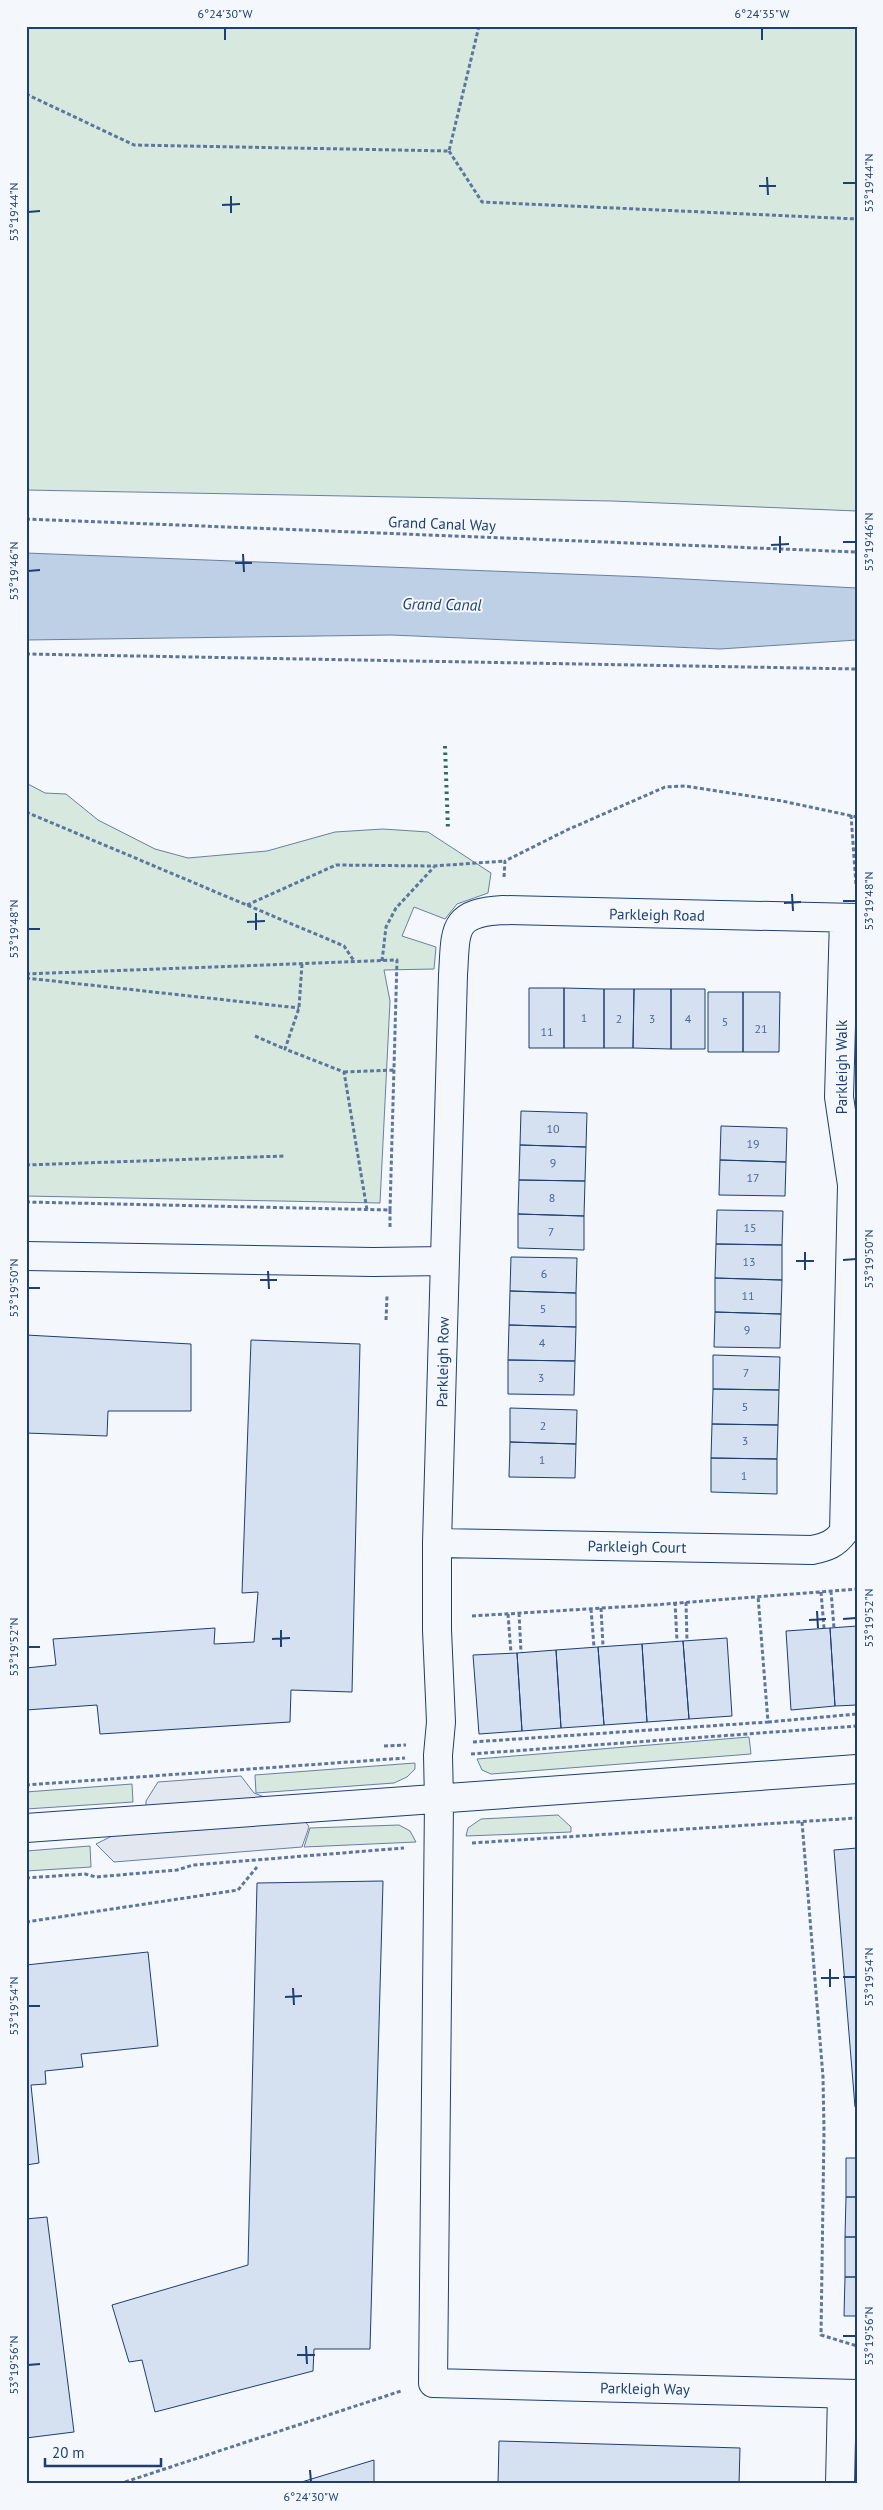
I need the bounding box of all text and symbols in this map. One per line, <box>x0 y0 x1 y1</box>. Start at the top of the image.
text: 6°24'30"W <box>198 6 252 21</box>
text: 6°24'35"W <box>735 6 789 21</box>
text: 53°19'44"N <box>861 153 876 213</box>
text: 53°19'44"N <box>6 182 21 242</box>
street label: Grand Canal Way <box>388 512 496 535</box>
text: 53°19'46"N <box>861 512 876 572</box>
text: 53°19'46"N <box>6 541 21 601</box>
water label: Grand Canal <box>402 593 483 615</box>
text: 53°19'48"N <box>861 871 876 931</box>
text: 53°19'48"N <box>6 899 21 959</box>
street label: Parkleigh Road <box>609 904 705 925</box>
house number: 1 <box>581 1010 587 1025</box>
house number: 2 <box>616 1011 622 1026</box>
house number: 3 <box>649 1011 655 1026</box>
house number: 4 <box>685 1011 692 1026</box>
house number: 5 <box>722 1014 728 1029</box>
street label: Parkleigh Walk <box>832 1019 851 1114</box>
house number: 21 <box>754 1021 768 1036</box>
house number: 11 <box>540 1024 554 1039</box>
house number: 10 <box>546 1121 560 1136</box>
house number: 19 <box>746 1136 760 1151</box>
house number: 9 <box>550 1155 556 1170</box>
house number: 17 <box>746 1170 760 1185</box>
house number: 8 <box>549 1190 555 1205</box>
house number: 15 <box>743 1220 757 1235</box>
house number: 7 <box>548 1224 554 1239</box>
text: 53°19'50"N <box>861 1229 876 1289</box>
house number: 13 <box>742 1254 756 1269</box>
text: 53°19'50"N <box>6 1258 21 1318</box>
house number: 6 <box>541 1266 547 1281</box>
house number: 11 <box>741 1288 755 1303</box>
house number: 5 <box>540 1301 546 1316</box>
street label: Parkleigh Row <box>432 1316 453 1408</box>
house number: 9 <box>744 1322 750 1337</box>
house number: 4 <box>539 1335 546 1350</box>
house number: 7 <box>743 1365 749 1380</box>
house number: 3 <box>538 1370 544 1385</box>
house number: 5 <box>742 1399 748 1414</box>
house number: 2 <box>540 1418 546 1433</box>
house number: 3 <box>742 1433 748 1448</box>
house number: 1 <box>539 1452 545 1467</box>
house number: 1 <box>741 1468 747 1483</box>
street label: Parkleigh Court <box>588 1536 687 1557</box>
text: 53°19'52"N <box>861 1588 876 1648</box>
text: 53°19'52"N <box>6 1617 21 1677</box>
text: 53°19'54"N <box>861 1947 876 2007</box>
text: 53°19'54"N <box>6 1976 21 2036</box>
text: 53°19'56"N <box>861 2306 876 2366</box>
text: 53°19'56"N <box>6 2335 21 2395</box>
street label: Parkleigh Way <box>600 2378 690 2399</box>
scale bar <box>45 2435 161 2467</box>
text: 20 m <box>52 2443 85 2462</box>
text: 6°24'30"W <box>284 2489 338 2504</box>

